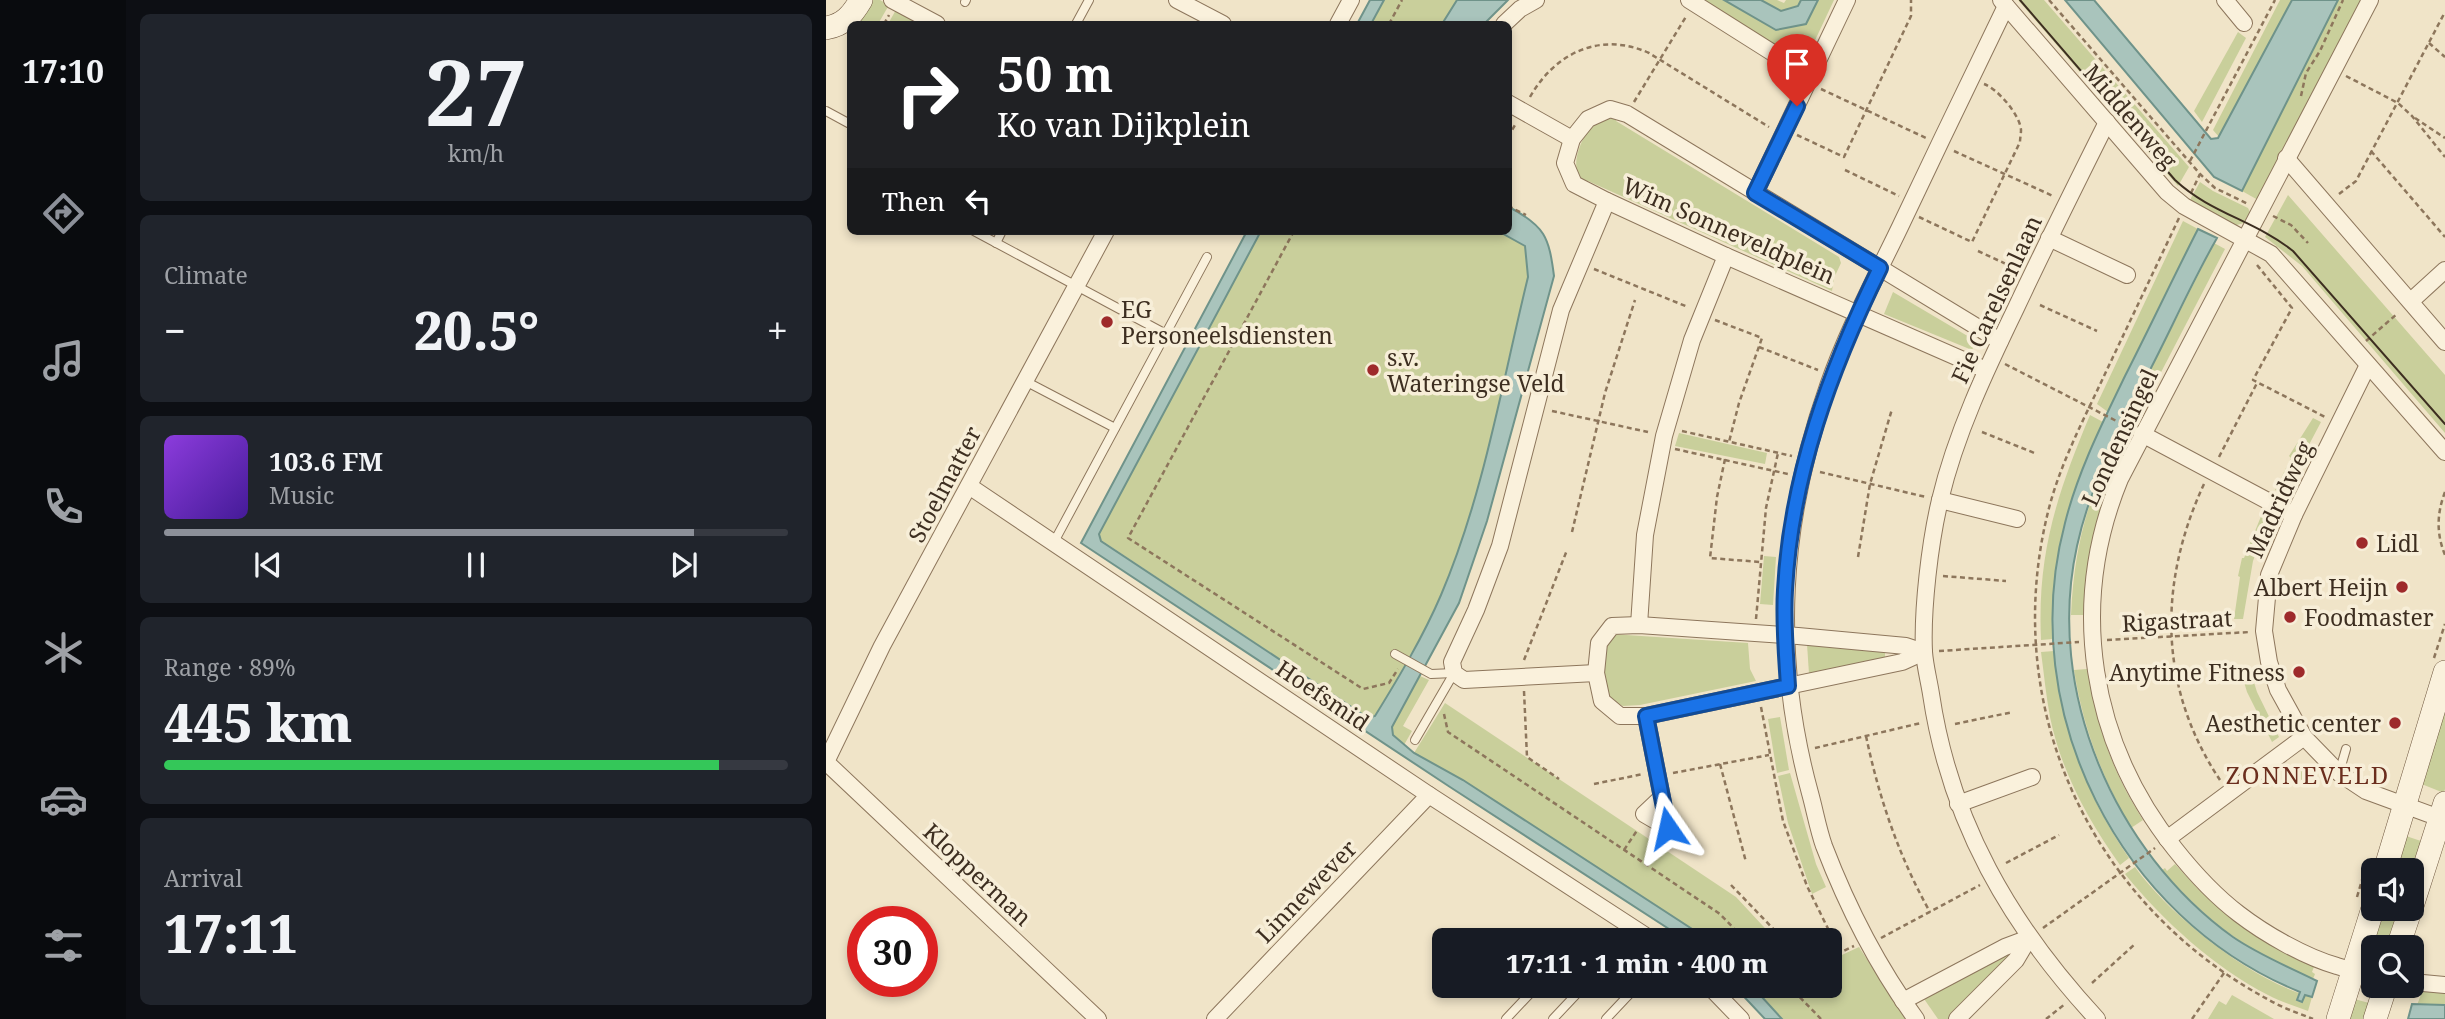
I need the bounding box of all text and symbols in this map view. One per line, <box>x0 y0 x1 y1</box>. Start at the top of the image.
text: 27 <box>425 29 527 153</box>
pin <box>1767 34 1827 106</box>
text: 50 m <box>997 40 1113 106</box>
icon: arrive <box>1778 45 1816 83</box>
text: 17:10 <box>22 49 104 92</box>
icon: right <box>882 49 973 140</box>
street label: Middenweg <box>2077 57 2186 176</box>
text: Ko van Dijkplein <box>997 103 1250 146</box>
text: km/h <box>448 137 504 169</box>
street label: Wim Sonneveldplein <box>1618 169 1841 291</box>
icon: left <box>959 182 997 220</box>
text: Then <box>882 183 945 219</box>
icon: directions <box>39 189 88 238</box>
street label: Fie Carelsenlaan <box>1943 210 2049 388</box>
text: Climate <box>164 259 248 291</box>
place label: EG Personeelsdiensten <box>1121 293 1333 351</box>
text: 20.5° <box>414 294 539 365</box>
text: − <box>164 304 186 356</box>
text: + <box>767 304 788 356</box>
marker: EG Personeelsdiensten <box>1099 314 1115 330</box>
icon: music <box>39 336 88 385</box>
place label: s.v. Wateringse Veld <box>1387 341 1565 399</box>
marker: s.v. Wateringse Veld <box>1365 362 1381 378</box>
street label: Londensingel <box>2073 363 2165 511</box>
street label: Stoelmatter <box>900 420 988 548</box>
street label: Madridweg <box>2238 435 2320 563</box>
text: 103.6 FM <box>269 443 383 479</box>
text: Music <box>269 479 334 511</box>
icon: phone <box>39 482 88 531</box>
place label: Lidl <box>2376 527 2419 559</box>
marker: Lidl <box>2354 535 2370 551</box>
icon: previous <box>249 546 287 584</box>
icon: pause <box>457 546 495 584</box>
icon: next <box>665 546 703 584</box>
place label: Albert Heijn <box>2254 571 2388 603</box>
marker: Albert Heijn <box>2394 579 2410 595</box>
street label: Rigastraat <box>2121 601 2233 639</box>
place label: Foodmaster <box>2304 601 2434 633</box>
marker: Foodmaster <box>2282 609 2298 625</box>
icon: climate <box>39 628 88 677</box>
text: Range · 89% <box>164 651 296 683</box>
street label: Hoefsmid <box>1270 652 1376 738</box>
place label: Anytime Fitness <box>2109 656 2285 688</box>
marker: Anytime Fitness <box>2291 664 2307 680</box>
text: 445 km <box>164 686 352 757</box>
place label: Aesthetic center <box>2205 707 2381 739</box>
marker: Aesthetic center <box>2387 715 2403 731</box>
district label: ZONNEVELD <box>2226 758 2390 791</box>
icon: car <box>39 775 88 824</box>
position arrow <box>1631 791 1705 865</box>
street label: Klopperman <box>917 815 1039 933</box>
street label: Linnewever <box>1249 832 1364 950</box>
map controls <box>2361 858 2424 998</box>
button: sound <box>2361 858 2424 921</box>
text: Arrival <box>164 862 243 894</box>
text: 17:11 <box>164 897 298 968</box>
speed limit sign: 30 <box>847 906 938 997</box>
icon: filters <box>39 921 88 970</box>
button: search <box>2361 935 2424 998</box>
text: 17:11 · 1 min · 400 m <box>1506 945 1768 981</box>

